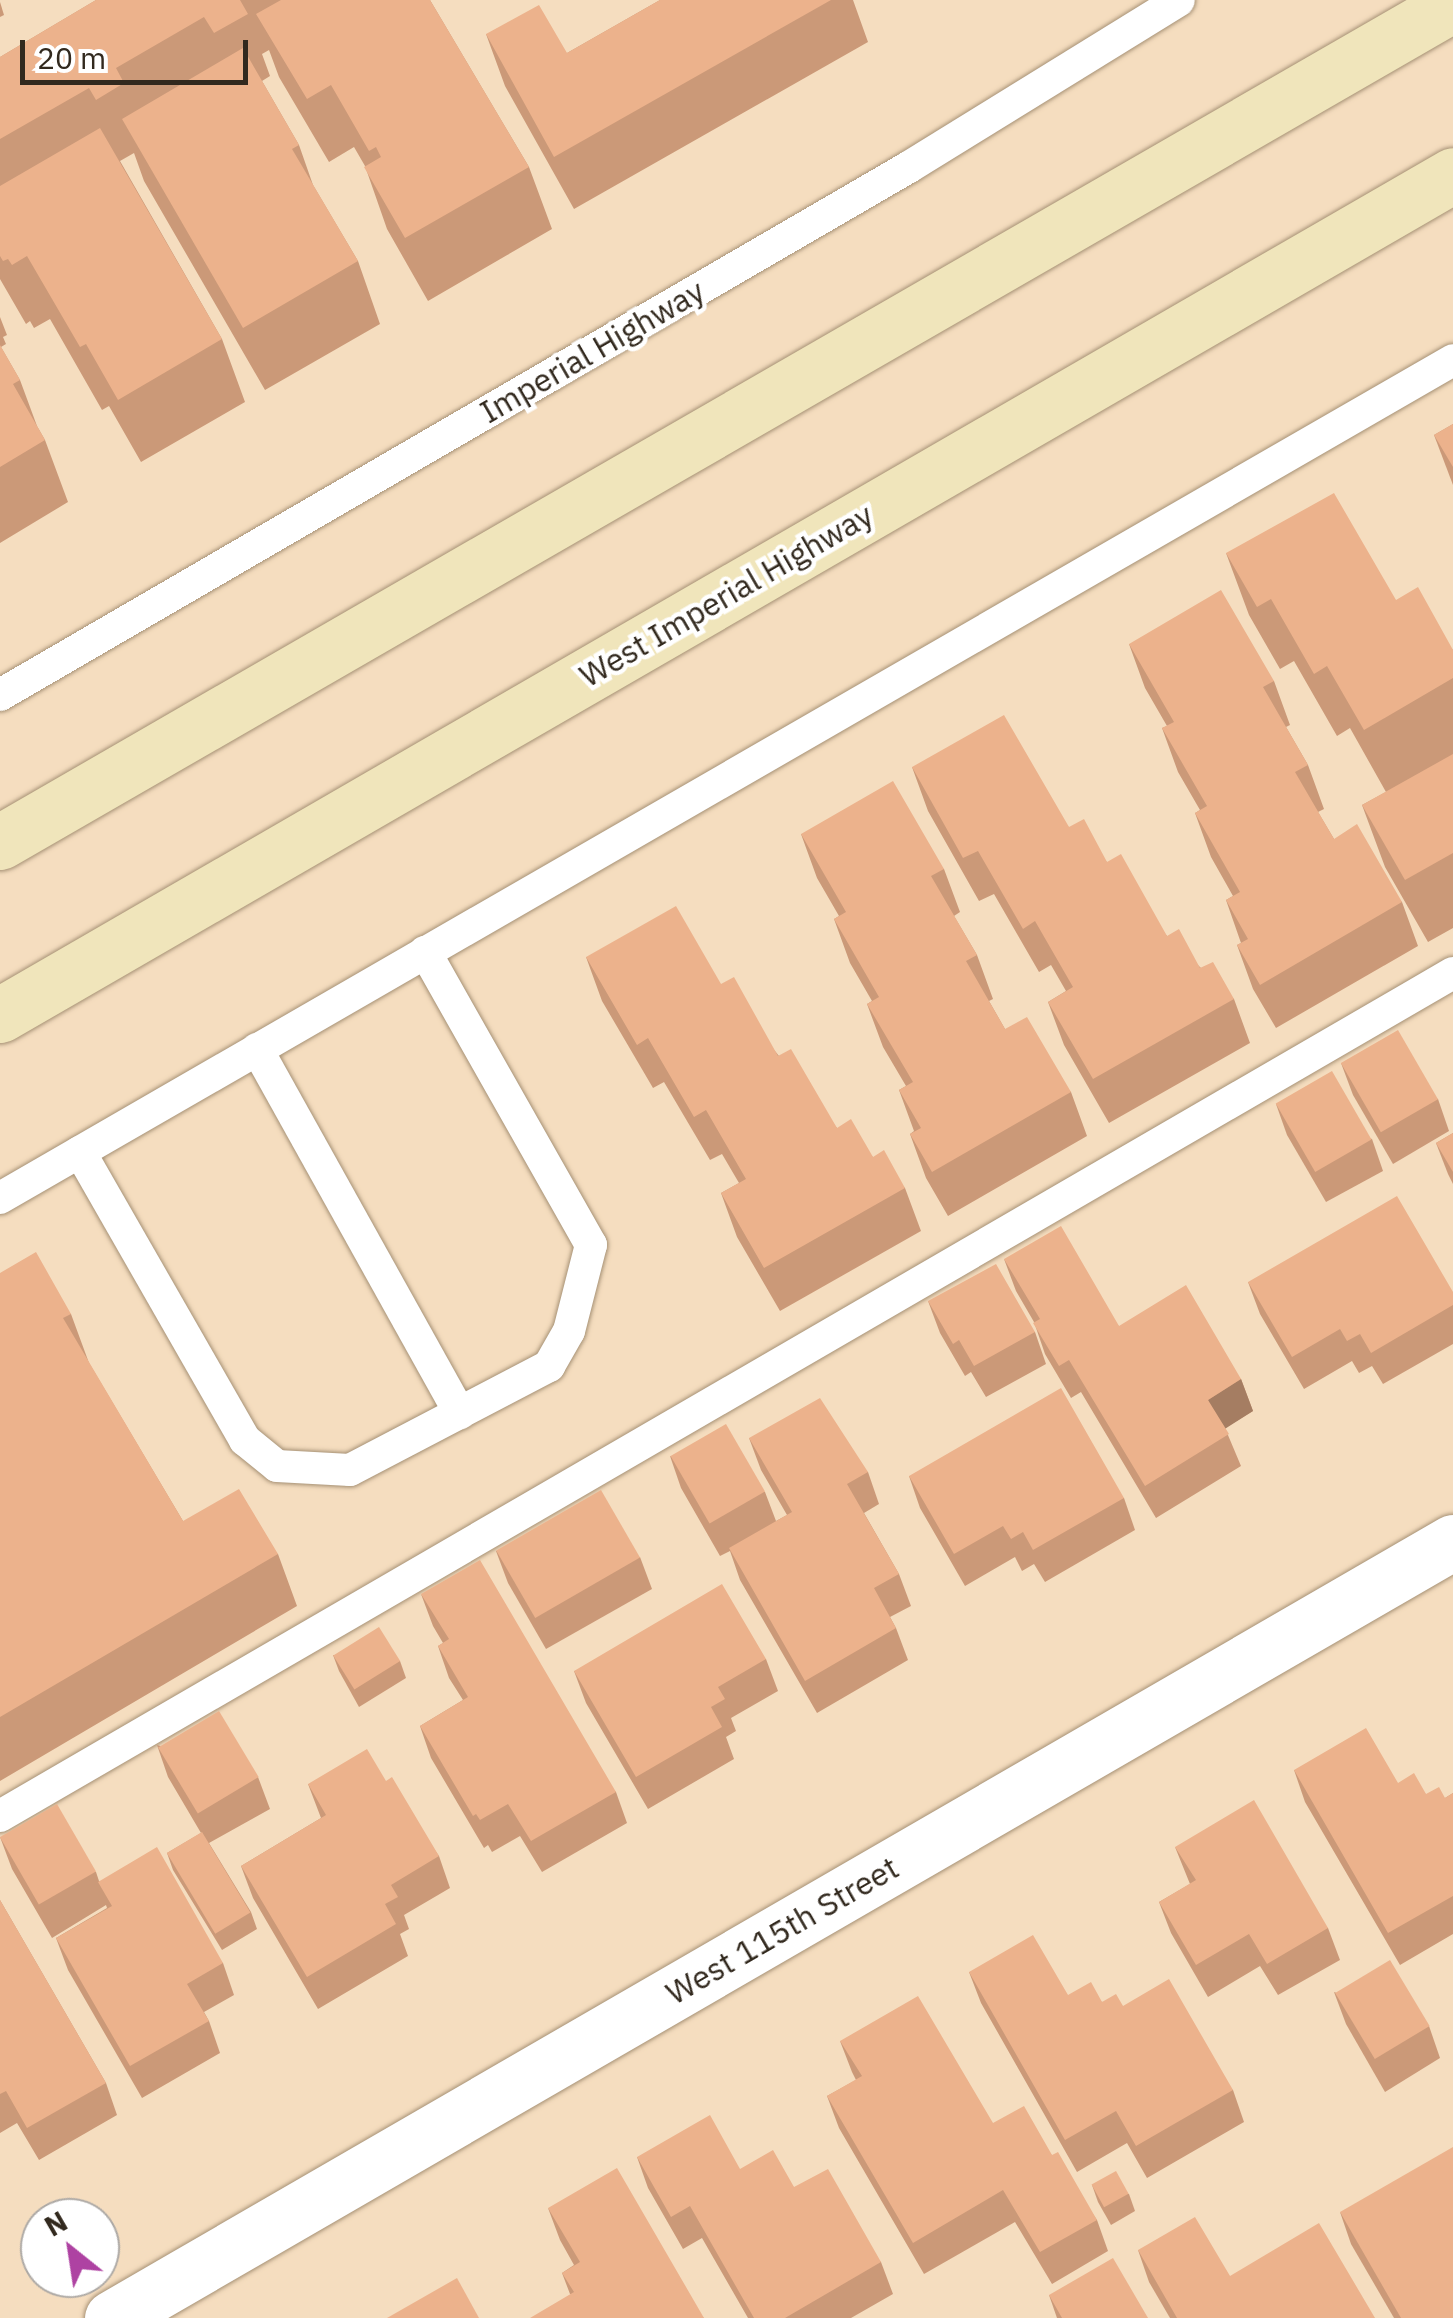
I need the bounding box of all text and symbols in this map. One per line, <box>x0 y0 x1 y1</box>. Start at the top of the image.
scale bar <box>25 20 252 82</box>
text: 20 m <box>37 38 106 77</box>
street label: Imperial Highway <box>473 271 711 431</box>
street label: West Imperial Highway <box>572 495 880 695</box>
street label: West 115th Street <box>659 1848 905 2012</box>
north arrow <box>20 2198 120 2298</box>
text: N <box>38 2202 74 2244</box>

